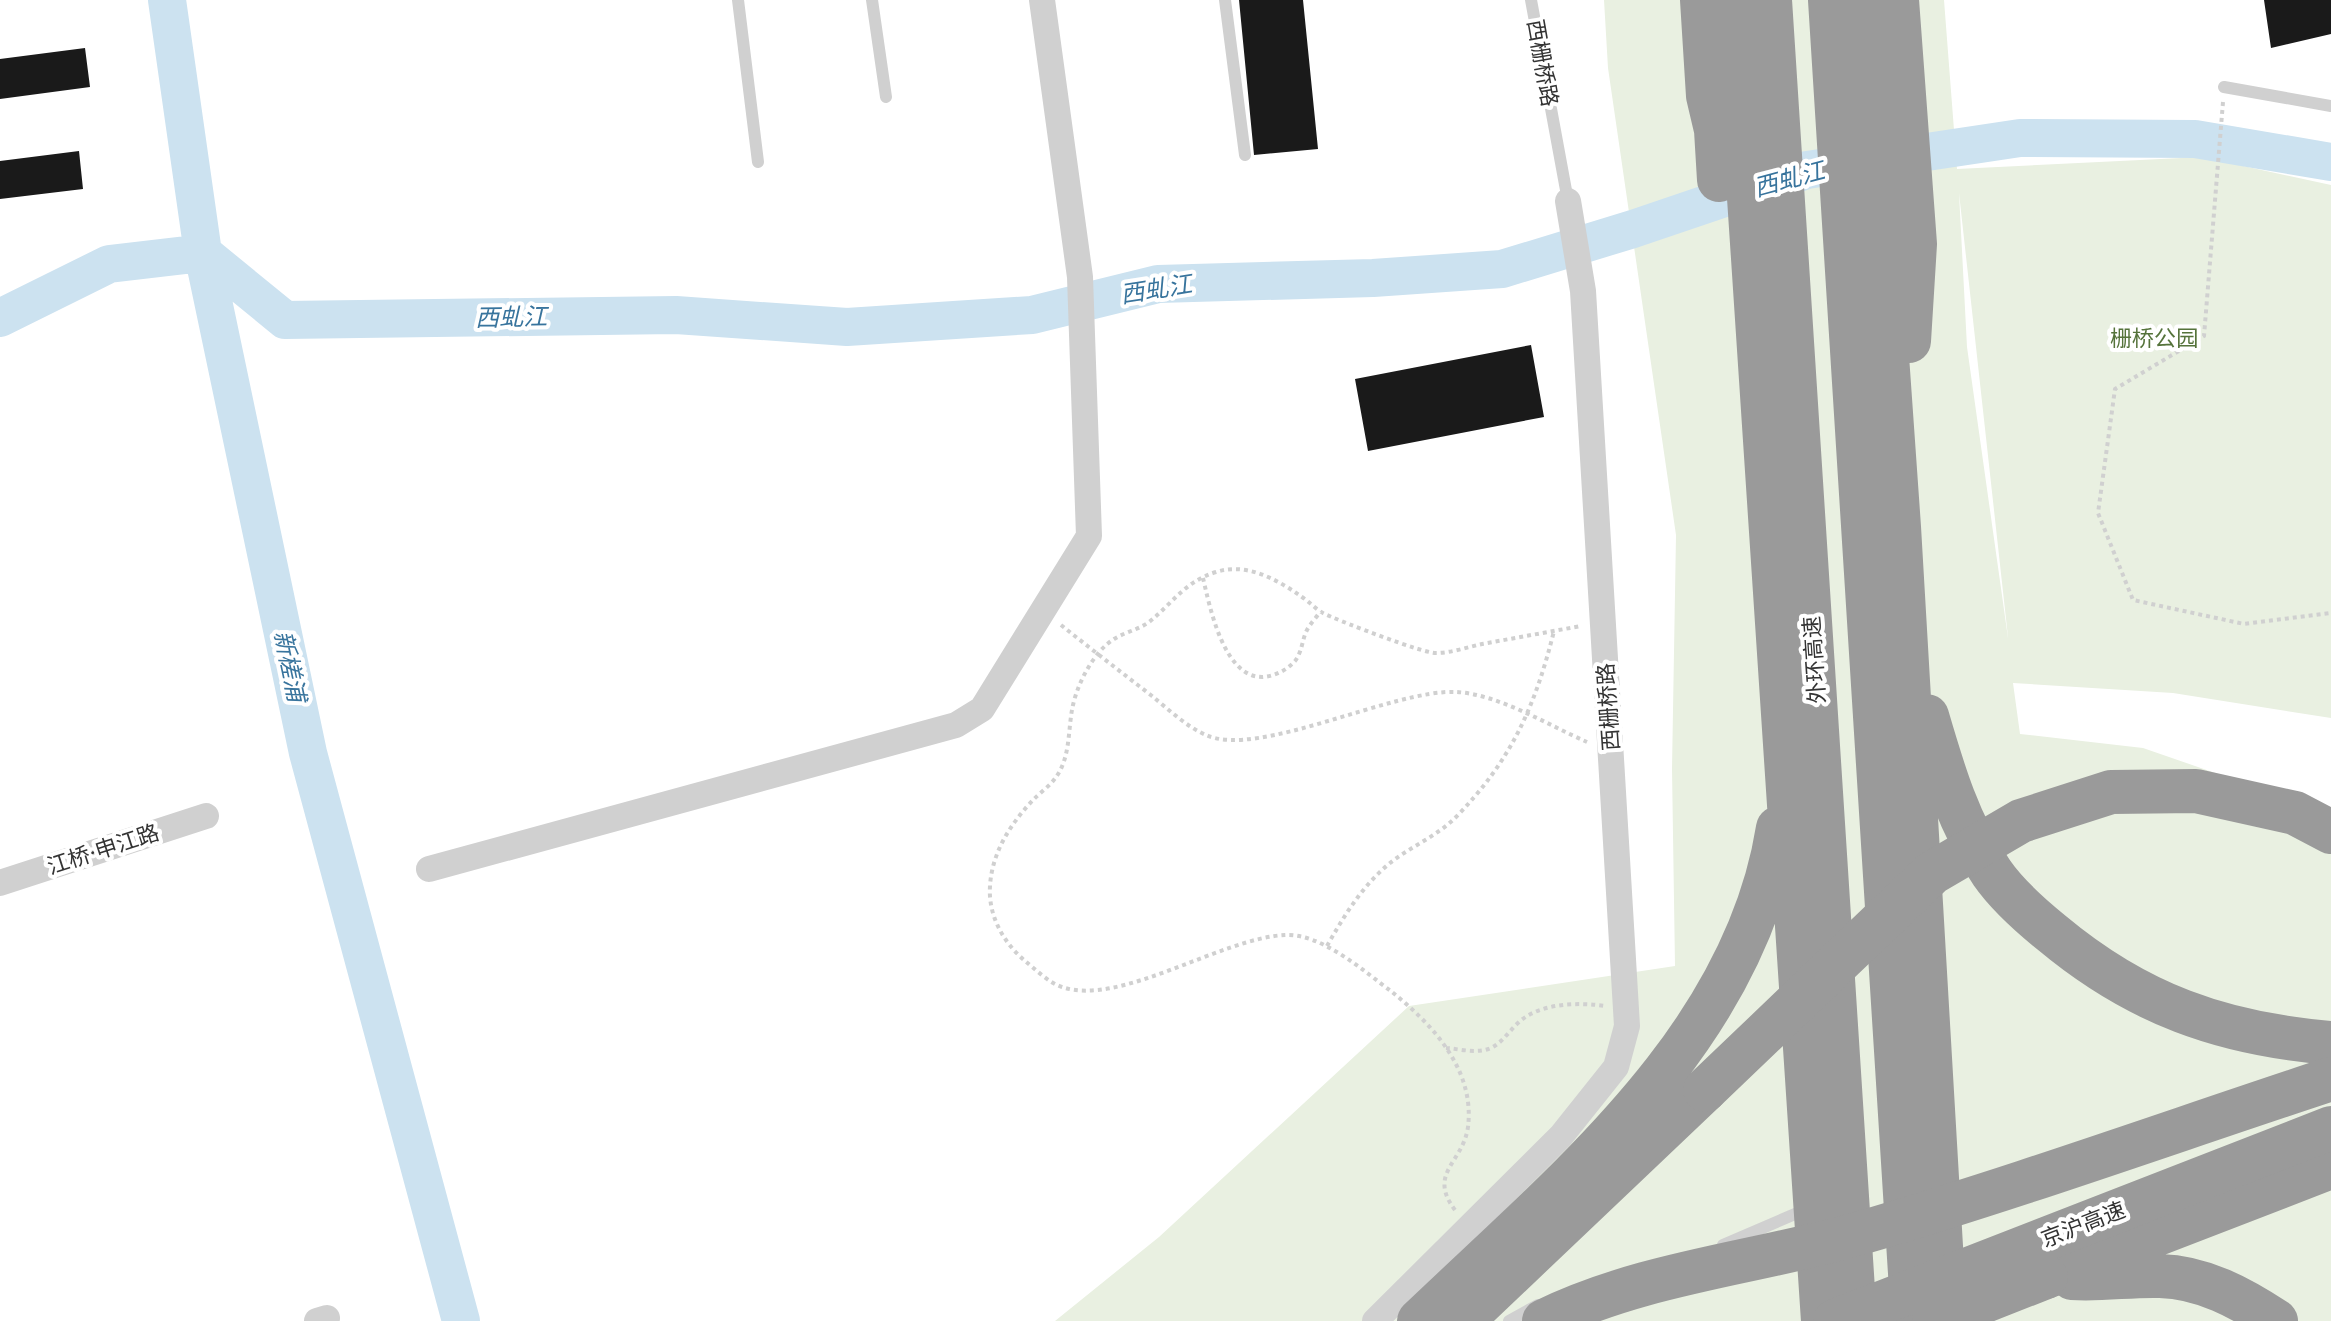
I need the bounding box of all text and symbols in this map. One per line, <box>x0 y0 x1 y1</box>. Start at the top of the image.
street label: 西栅桥路 <box>1523 17 1563 109</box>
water label: 西虬江 <box>1750 155 1830 202</box>
water label: 西虬江 <box>1118 269 1197 309</box>
water label: 西虬江 <box>475 302 550 332</box>
park label: 栅桥公园 <box>2110 325 2198 351</box>
street label: 外环高速 <box>1798 615 1830 705</box>
water label: 新槎浦 <box>268 628 312 708</box>
street label: 西栅桥路 <box>1592 662 1624 752</box>
street label: 江桥·申江路 <box>44 819 162 879</box>
street label: 京沪高速 <box>2037 1196 2129 1252</box>

